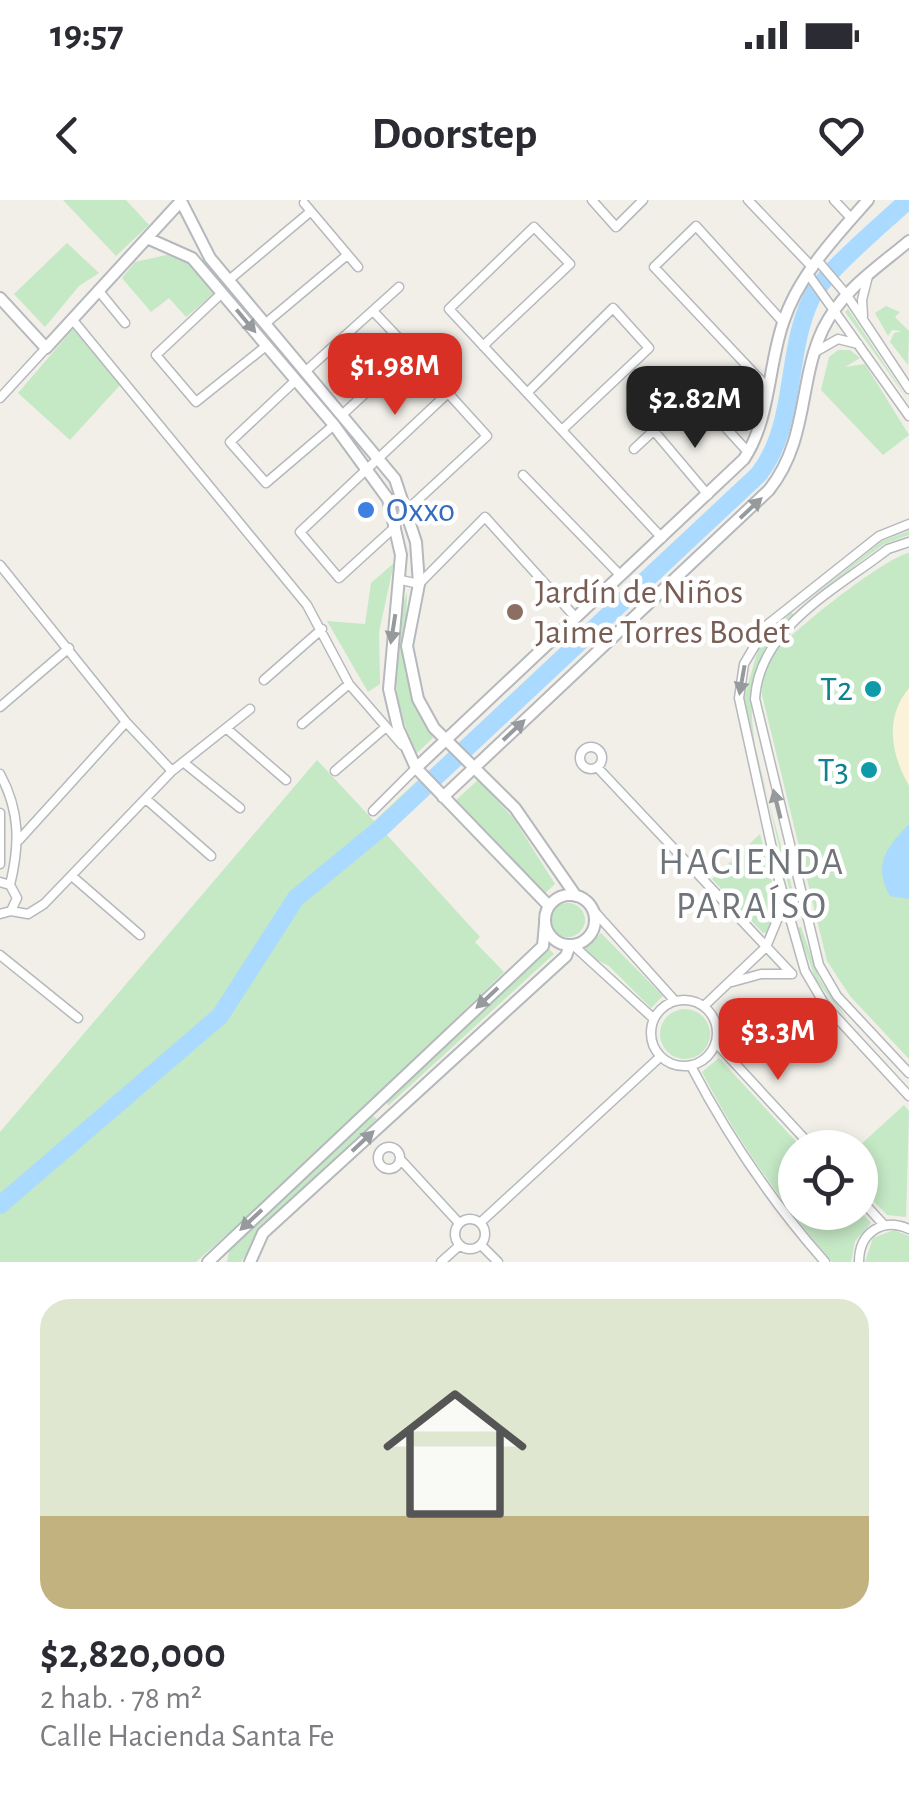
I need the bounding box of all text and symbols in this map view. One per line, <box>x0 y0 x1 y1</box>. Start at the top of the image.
text: 19:57 <box>50 16 124 54</box>
icon: back <box>40 108 95 163</box>
icon: heart <box>814 108 869 163</box>
text: Doorstep <box>372 112 537 157</box>
one-way arrow <box>234 309 256 334</box>
pin: $1.98M <box>314 333 476 418</box>
text: $1.98M <box>350 349 440 381</box>
pin: $2.82M <box>614 366 776 451</box>
text: $2.82M <box>648 382 742 414</box>
place label: Oxxo <box>386 493 455 528</box>
one-way arrow <box>739 497 763 520</box>
marker: Oxxo <box>355 499 377 521</box>
place label: Jardín de Niños Jaime Torres Bodet <box>535 575 790 650</box>
marker: Jardín de Niños Jaime Torres Bodet <box>504 601 526 623</box>
one-way arrow <box>385 613 401 645</box>
one-way arrow <box>734 665 749 696</box>
place label: T2 <box>820 672 853 707</box>
marker: T2 <box>862 678 884 700</box>
one-way arrow <box>502 719 526 742</box>
place label: T3 <box>817 753 849 788</box>
marker: T3 <box>858 759 880 781</box>
one-way arrow <box>769 788 784 819</box>
district label: HACIENDA PARAÍSO <box>658 844 846 926</box>
one-way arrow <box>476 986 500 1009</box>
pin: $3.3M <box>708 998 848 1083</box>
text: $3.3M <box>741 1014 815 1046</box>
one-way arrow <box>351 1130 375 1153</box>
map controls <box>778 1130 878 1230</box>
button: locate <box>778 1130 878 1230</box>
one-way arrow <box>239 1209 264 1231</box>
icon: home <box>365 1364 545 1544</box>
text: $2,820,000 <box>40 1633 226 1675</box>
text: 2 hab. · 78 m² <box>40 1682 202 1714</box>
text: Calle Hacienda Santa Fe <box>40 1720 334 1752</box>

